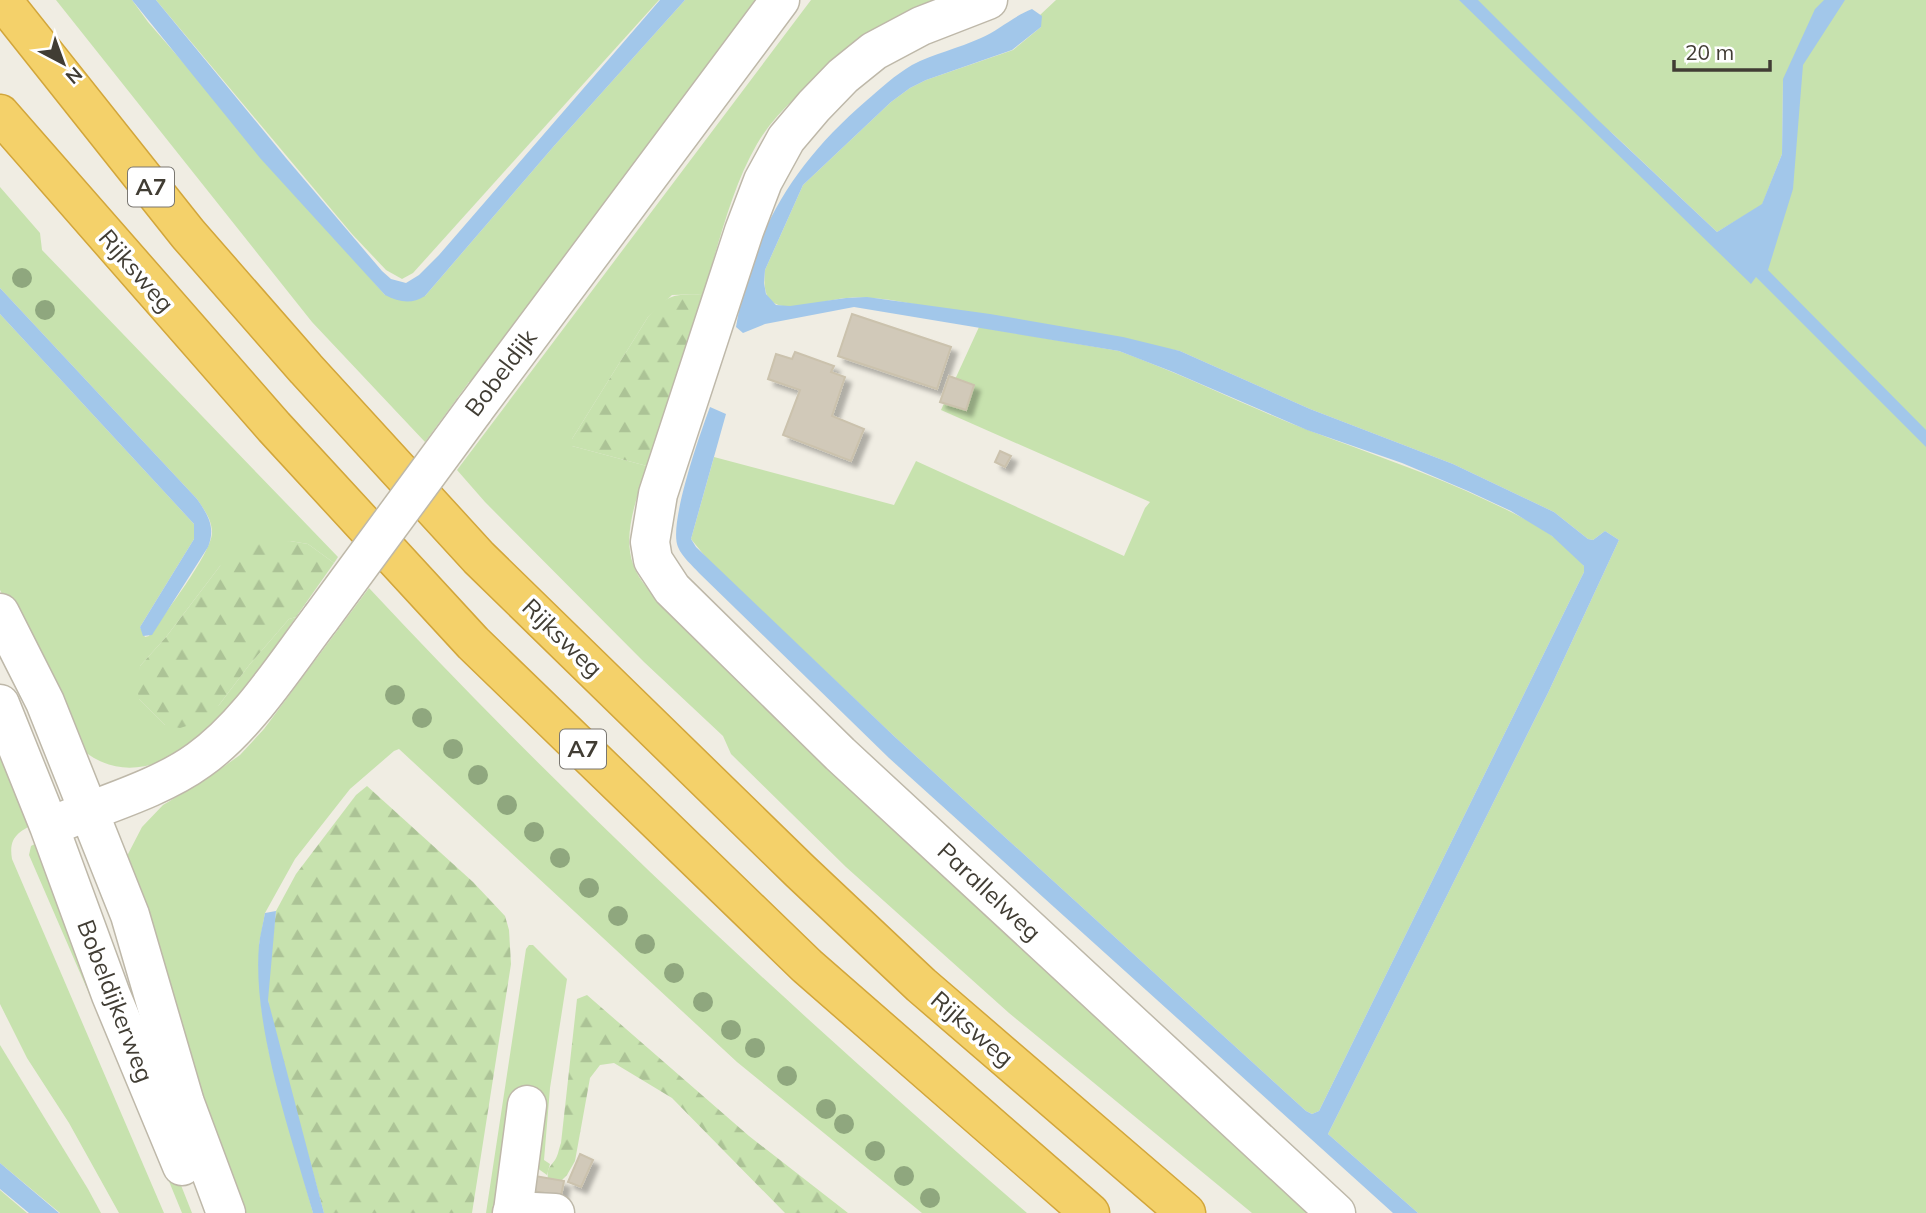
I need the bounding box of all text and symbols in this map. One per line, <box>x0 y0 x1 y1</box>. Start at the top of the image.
north arrow <box>28 28 98 98</box>
scale bar <box>1674 28 1770 72</box>
text: 20 m <box>1685 39 1734 65</box>
text: N <box>61 62 87 90</box>
road number: A7 <box>128 168 174 206</box>
street label: Rijksweg <box>93 223 181 318</box>
street label: Bobeldijk <box>458 322 543 422</box>
street label: Rijksweg <box>516 592 609 683</box>
road number: A7 <box>560 730 606 768</box>
street label: Parallelweg <box>932 836 1048 947</box>
street label: Bobeldijkerweg <box>71 915 161 1086</box>
street label: Rijksweg <box>925 984 1020 1072</box>

